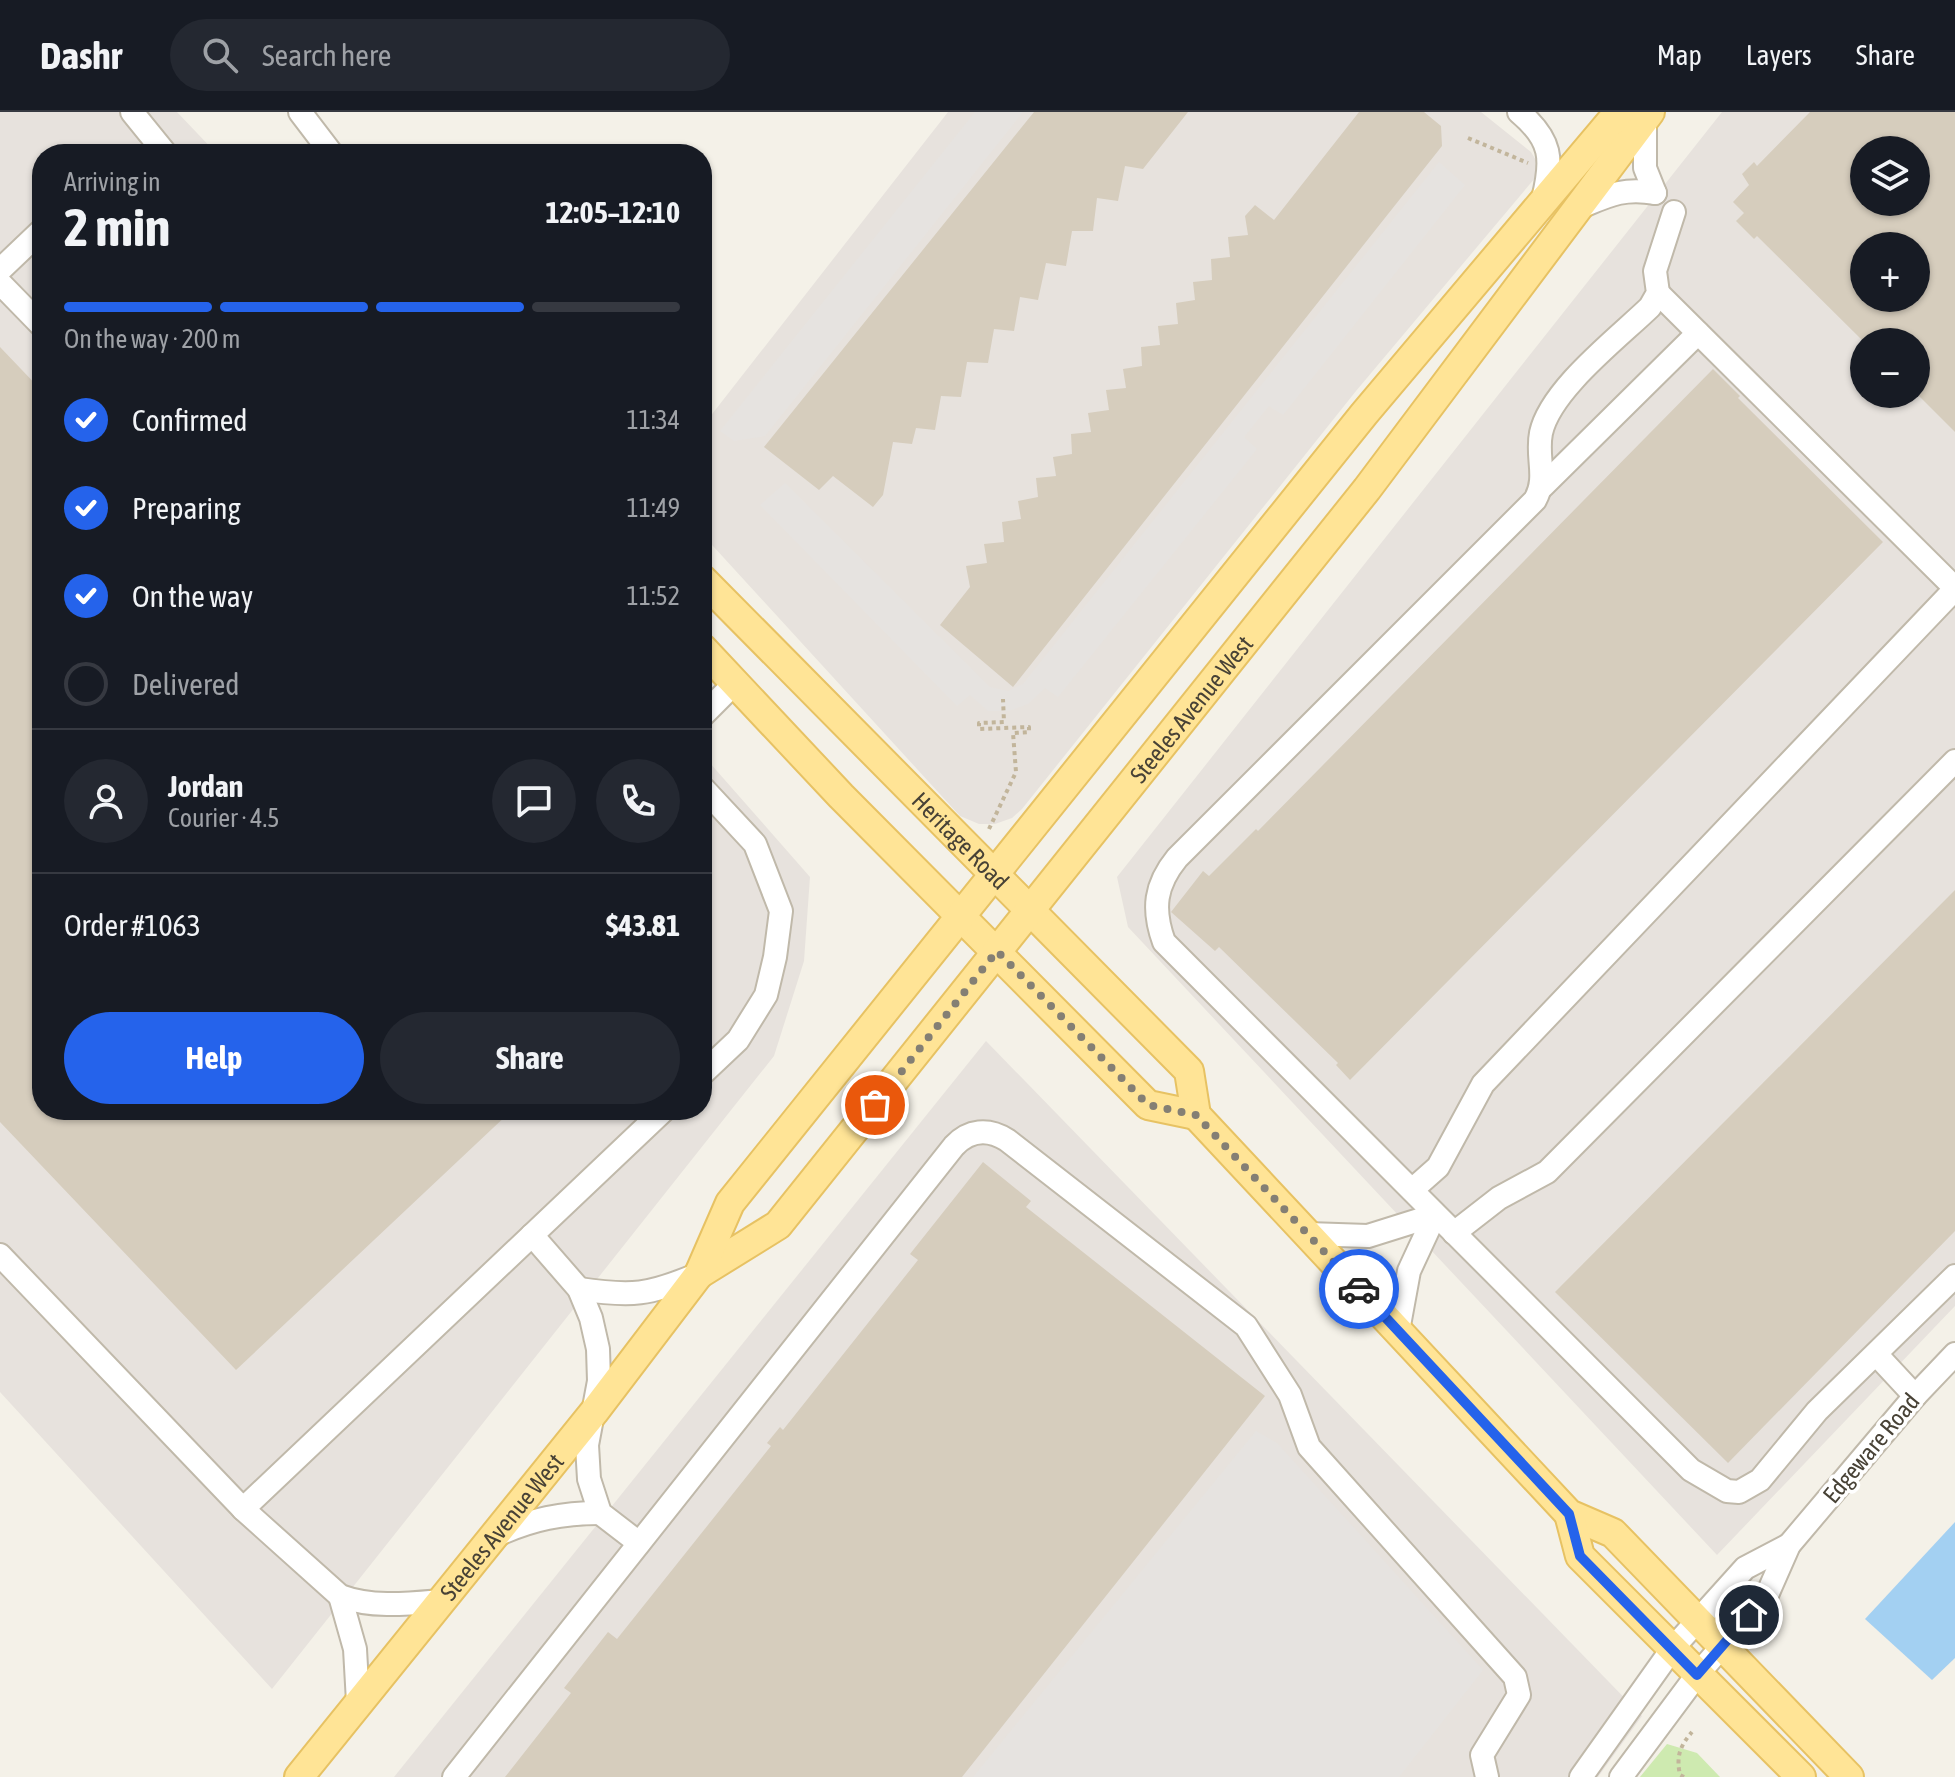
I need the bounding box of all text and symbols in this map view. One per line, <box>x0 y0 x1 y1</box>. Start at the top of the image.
search box <box>170 19 730 91</box>
icon: search <box>198 33 242 77</box>
text: Dashr <box>40 34 122 77</box>
text: Search here <box>262 38 391 72</box>
text: Map <box>1657 39 1702 71</box>
text: Layers <box>1746 39 1812 71</box>
text: Share <box>1856 39 1915 71</box>
map controls <box>1850 136 1930 408</box>
button: layers <box>1850 136 1930 216</box>
text: Arriving in <box>64 167 161 197</box>
text: 12:05–12:10 <box>545 195 680 229</box>
text: 2 min <box>64 197 170 257</box>
button: + <box>1850 232 1930 312</box>
text: On the way · 200 m <box>64 324 241 354</box>
button: − <box>1850 328 1930 408</box>
icon: check <box>64 398 108 442</box>
text: Confirmed <box>132 403 247 437</box>
text: 11:34 <box>626 405 680 435</box>
icon: check <box>64 486 108 530</box>
text: Preparing <box>132 491 241 525</box>
text: 11:49 <box>626 493 680 523</box>
icon: check <box>64 574 108 618</box>
text: On the way <box>132 579 253 613</box>
text: 11:52 <box>626 581 680 611</box>
street label: Steeles Avenue West <box>1124 630 1258 788</box>
text: Delivered <box>132 667 240 701</box>
button: person <box>64 759 148 843</box>
button: chat <box>492 759 576 843</box>
button: phone <box>596 759 680 843</box>
text: Jordan <box>168 769 243 803</box>
street label: Heritage Road <box>907 786 1015 895</box>
text: Courier · 4.5 <box>168 803 279 833</box>
text: Order #1063 <box>64 908 201 942</box>
text: $43.81 <box>606 908 680 942</box>
button: Help <box>64 1012 364 1104</box>
button: Share <box>380 1012 680 1104</box>
pin <box>841 1071 909 1139</box>
icon: bag <box>853 1083 897 1127</box>
courier <box>1319 1249 1399 1329</box>
icon: car <box>1337 1267 1381 1311</box>
street label: Edgeware Road <box>1817 1388 1925 1508</box>
street label: Steeles Avenue West <box>434 1448 569 1605</box>
pin <box>1715 1581 1783 1649</box>
icon: home <box>1727 1593 1771 1637</box>

